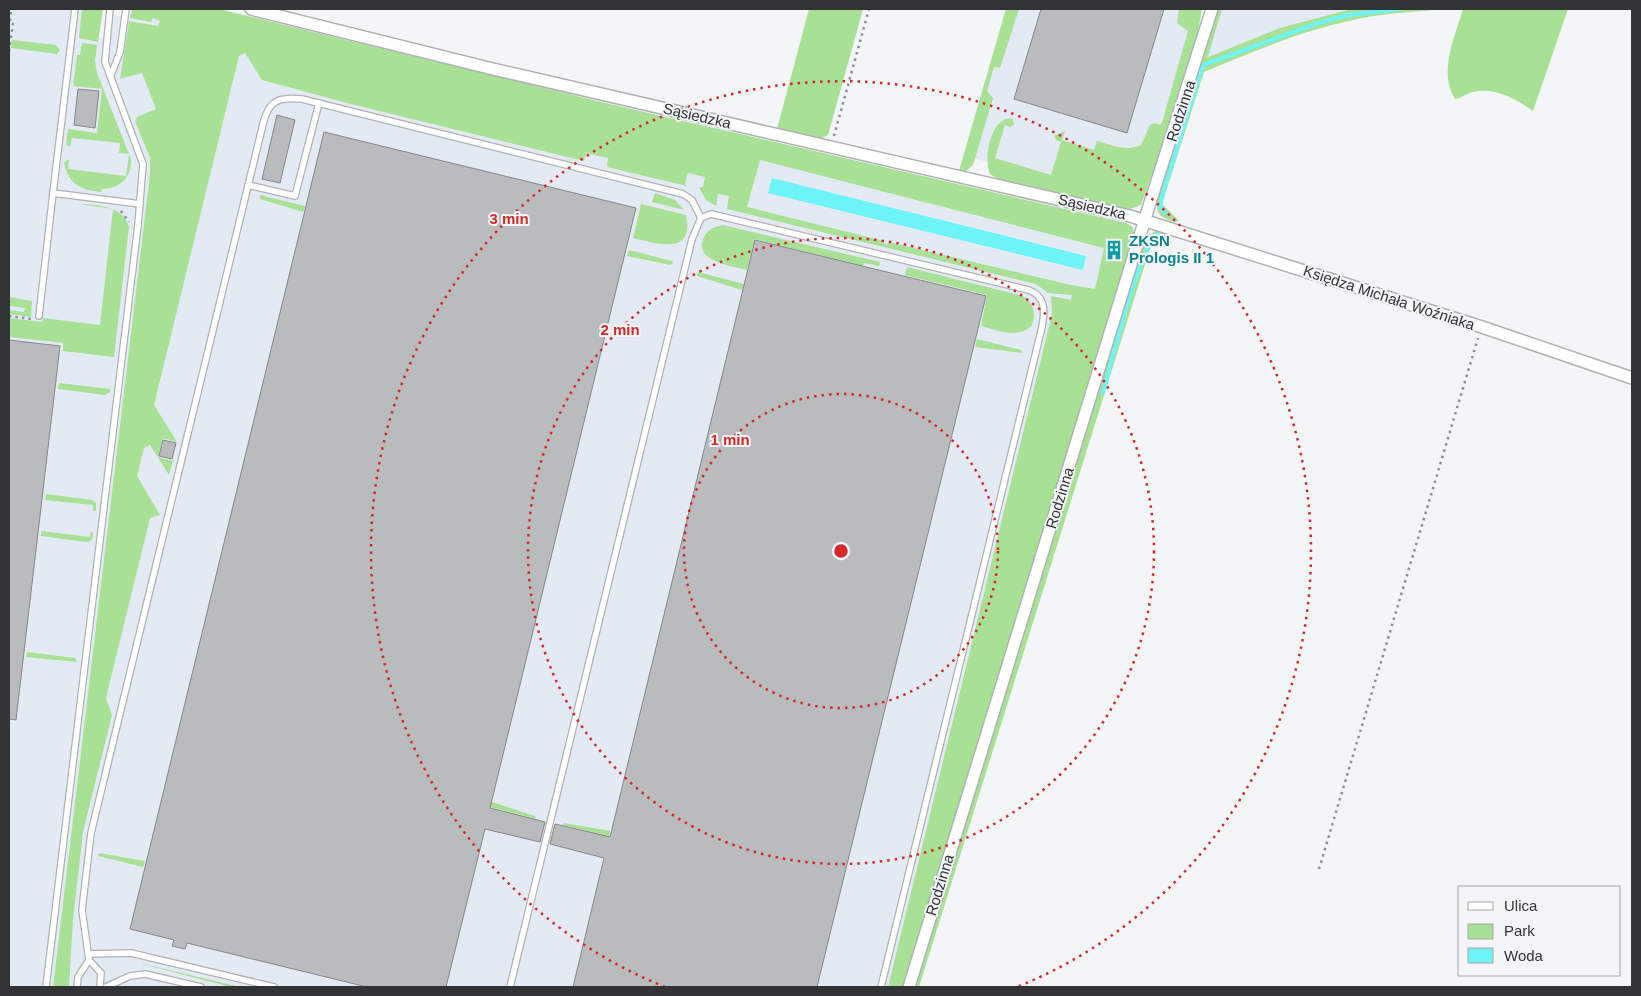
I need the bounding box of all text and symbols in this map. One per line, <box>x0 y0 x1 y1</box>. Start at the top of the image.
street label: Rodzinna <box>1163 77 1199 144</box>
street label: Sąsiedzka <box>661 99 733 132</box>
street label: Sąsiedzka <box>1056 190 1128 223</box>
text: 3 min <box>489 210 529 227</box>
place label: ZKSN Prologis II 1 <box>1129 232 1214 266</box>
building icon: ZKSN Prologis II 1 <box>1103 239 1125 261</box>
street label: Księdza Michała Woźniaka <box>1301 262 1478 333</box>
text: 2 min <box>600 321 640 338</box>
text: 1 min <box>710 431 750 448</box>
street label: Rodzinna <box>1042 464 1077 531</box>
centre of rings <box>832 542 850 560</box>
street label: Rodzinna <box>922 851 957 918</box>
legend <box>1458 886 1621 976</box>
text: Ulica <box>1504 897 1538 914</box>
text: Park <box>1504 922 1535 939</box>
text: Woda <box>1504 947 1544 964</box>

